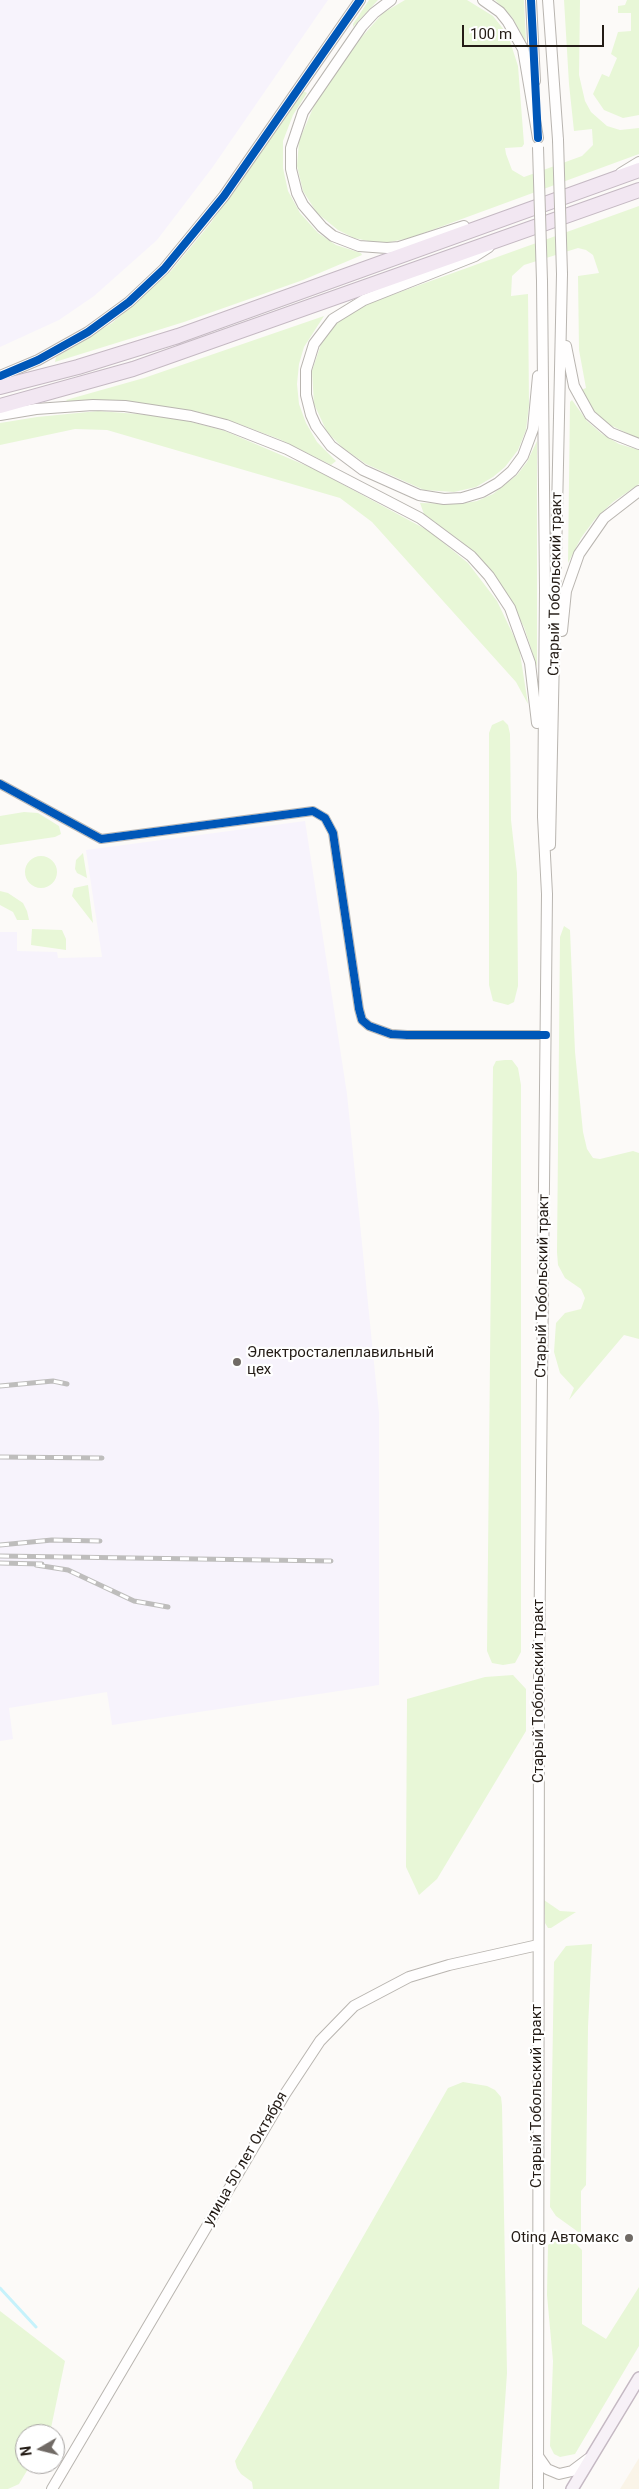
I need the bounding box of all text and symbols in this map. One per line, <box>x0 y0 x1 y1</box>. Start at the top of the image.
scale bar <box>464 15 606 47</box>
text: 100 m <box>470 25 512 43</box>
street label: Старый Тобольский тракт <box>545 492 567 676</box>
street label: Старый Тобольский тракт <box>532 1194 554 1378</box>
place label: Электросталеплавильный цех <box>247 1344 434 1379</box>
marker: Электросталеплавильный цех <box>231 1356 243 1368</box>
street label: Старый Тобольский тракт <box>530 1599 548 1783</box>
street label: Старый Тобольский тракт <box>528 2004 546 2188</box>
street label: улица 50 лет Октября <box>200 2089 292 2229</box>
place label: Oting Автомакс <box>511 2229 619 2247</box>
marker: Oting Автомакс <box>623 2232 635 2244</box>
north arrow <box>15 2424 65 2474</box>
text: N <box>18 2445 35 2457</box>

